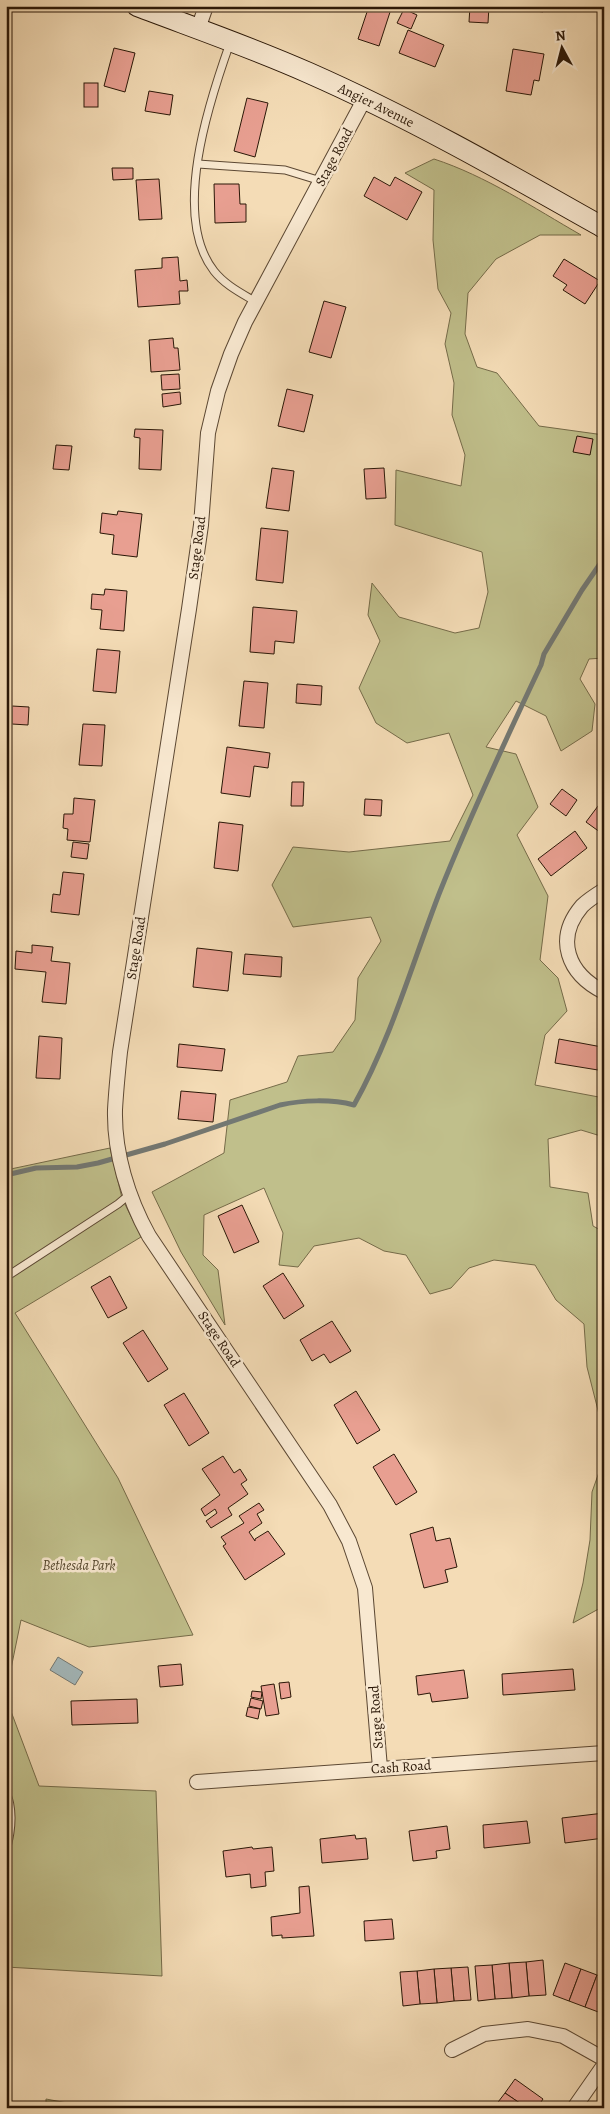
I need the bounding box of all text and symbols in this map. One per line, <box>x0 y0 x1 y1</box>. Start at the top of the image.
north arrow <box>538 22 588 72</box>
text: N <box>554 26 567 46</box>
street label: Angier Avenue <box>334 78 418 132</box>
street label: Stage Road <box>311 124 358 190</box>
street label: Stage Road <box>184 515 210 581</box>
street label: Stage Road <box>122 915 150 981</box>
street label: Stage Road <box>193 1307 245 1371</box>
park label: Bethesda Park <box>42 1556 116 1575</box>
street label: Stage Road <box>364 1684 388 1749</box>
street label: Cash Road <box>370 1755 432 1779</box>

